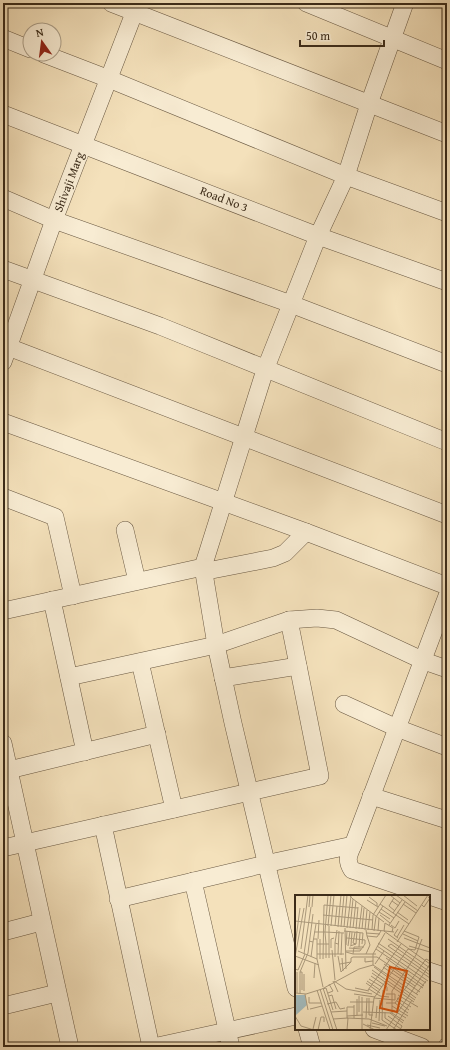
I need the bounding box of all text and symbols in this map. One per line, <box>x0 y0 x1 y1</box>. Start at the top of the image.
north arrow <box>22 22 62 62</box>
scale bar <box>300 22 384 48</box>
text: N <box>34 23 46 41</box>
text: 50 m <box>306 27 330 44</box>
street label: Shivaji Marg <box>49 149 88 214</box>
street label: Road No 3 <box>198 182 251 216</box>
inset map <box>295 895 430 1030</box>

